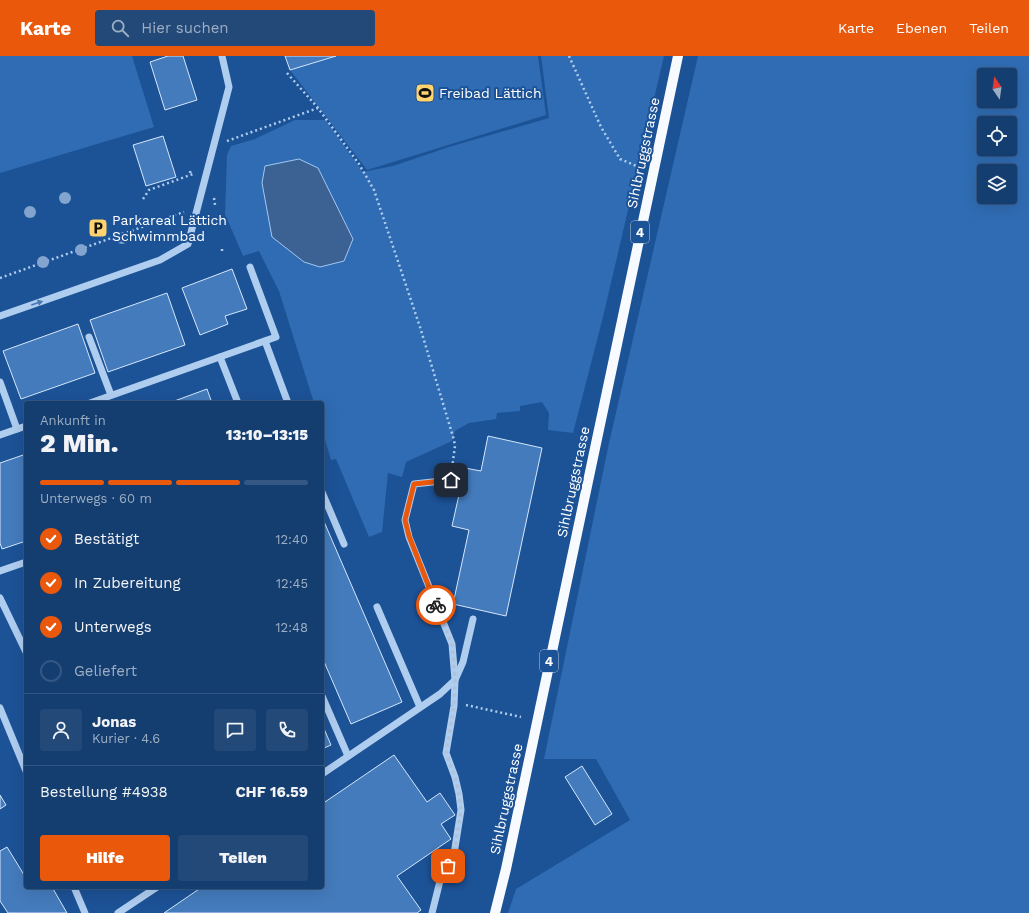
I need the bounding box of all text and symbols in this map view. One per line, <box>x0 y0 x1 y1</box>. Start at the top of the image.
search box <box>95 10 375 46</box>
text: Karte <box>20 17 71 40</box>
icon: search <box>109 17 131 39</box>
text: Hier suchen <box>141 19 229 37</box>
text: Karte <box>838 20 874 36</box>
text: Ebenen <box>896 20 947 36</box>
text: Teilen <box>969 20 1009 36</box>
north arrow <box>977 68 1017 108</box>
map controls <box>977 68 1017 204</box>
sports icon: Freibad Lättich <box>414 82 436 104</box>
place label: Freibad Lättich <box>439 85 542 101</box>
street label: Sihlbruggstrasse <box>623 96 663 210</box>
button: locate <box>977 116 1017 156</box>
button: layers <box>977 164 1017 204</box>
place label: Parkareal Lättich Schwimmbad <box>112 212 227 244</box>
parking icon: Parkareal Lättich Schwimmbad <box>87 217 109 239</box>
road number: 4 <box>631 221 649 243</box>
one-way arrow <box>31 300 43 306</box>
text: Ankunft in <box>40 413 106 428</box>
street label: Sihlbruggstrasse <box>553 425 593 539</box>
text: 13:10–13:15 <box>226 426 308 444</box>
text: 2 Min. <box>40 428 118 458</box>
pin <box>434 463 468 497</box>
icon: home <box>440 469 462 491</box>
text: Unterwegs · 60 m <box>40 491 152 506</box>
icon: check <box>40 528 62 550</box>
text: Bestätigt <box>74 530 139 548</box>
text: 12:40 <box>275 532 308 547</box>
icon: check <box>40 572 62 594</box>
text: In Zubereitung <box>74 574 181 592</box>
text: 12:45 <box>276 576 308 591</box>
courier <box>416 585 456 625</box>
icon: bike <box>425 594 447 616</box>
icon: check <box>40 616 62 638</box>
text: Unterwegs <box>74 618 152 636</box>
text: 12:48 <box>276 620 308 635</box>
road number: 4 <box>540 650 558 672</box>
text: Geliefert <box>74 662 137 680</box>
button: person <box>40 709 82 751</box>
button: chat <box>214 709 256 751</box>
button: phone <box>266 709 308 751</box>
text: Jonas <box>92 713 136 731</box>
text: Kurier · 4.6 <box>92 731 160 746</box>
street label: Sihlbruggstrasse <box>486 742 526 856</box>
text: Bestellung #4938 <box>40 783 168 801</box>
text: CHF 16.59 <box>235 783 308 801</box>
button: Hilfe <box>40 835 170 881</box>
button: Teilen <box>178 835 308 881</box>
pin <box>431 849 465 883</box>
icon: bag <box>437 855 459 877</box>

